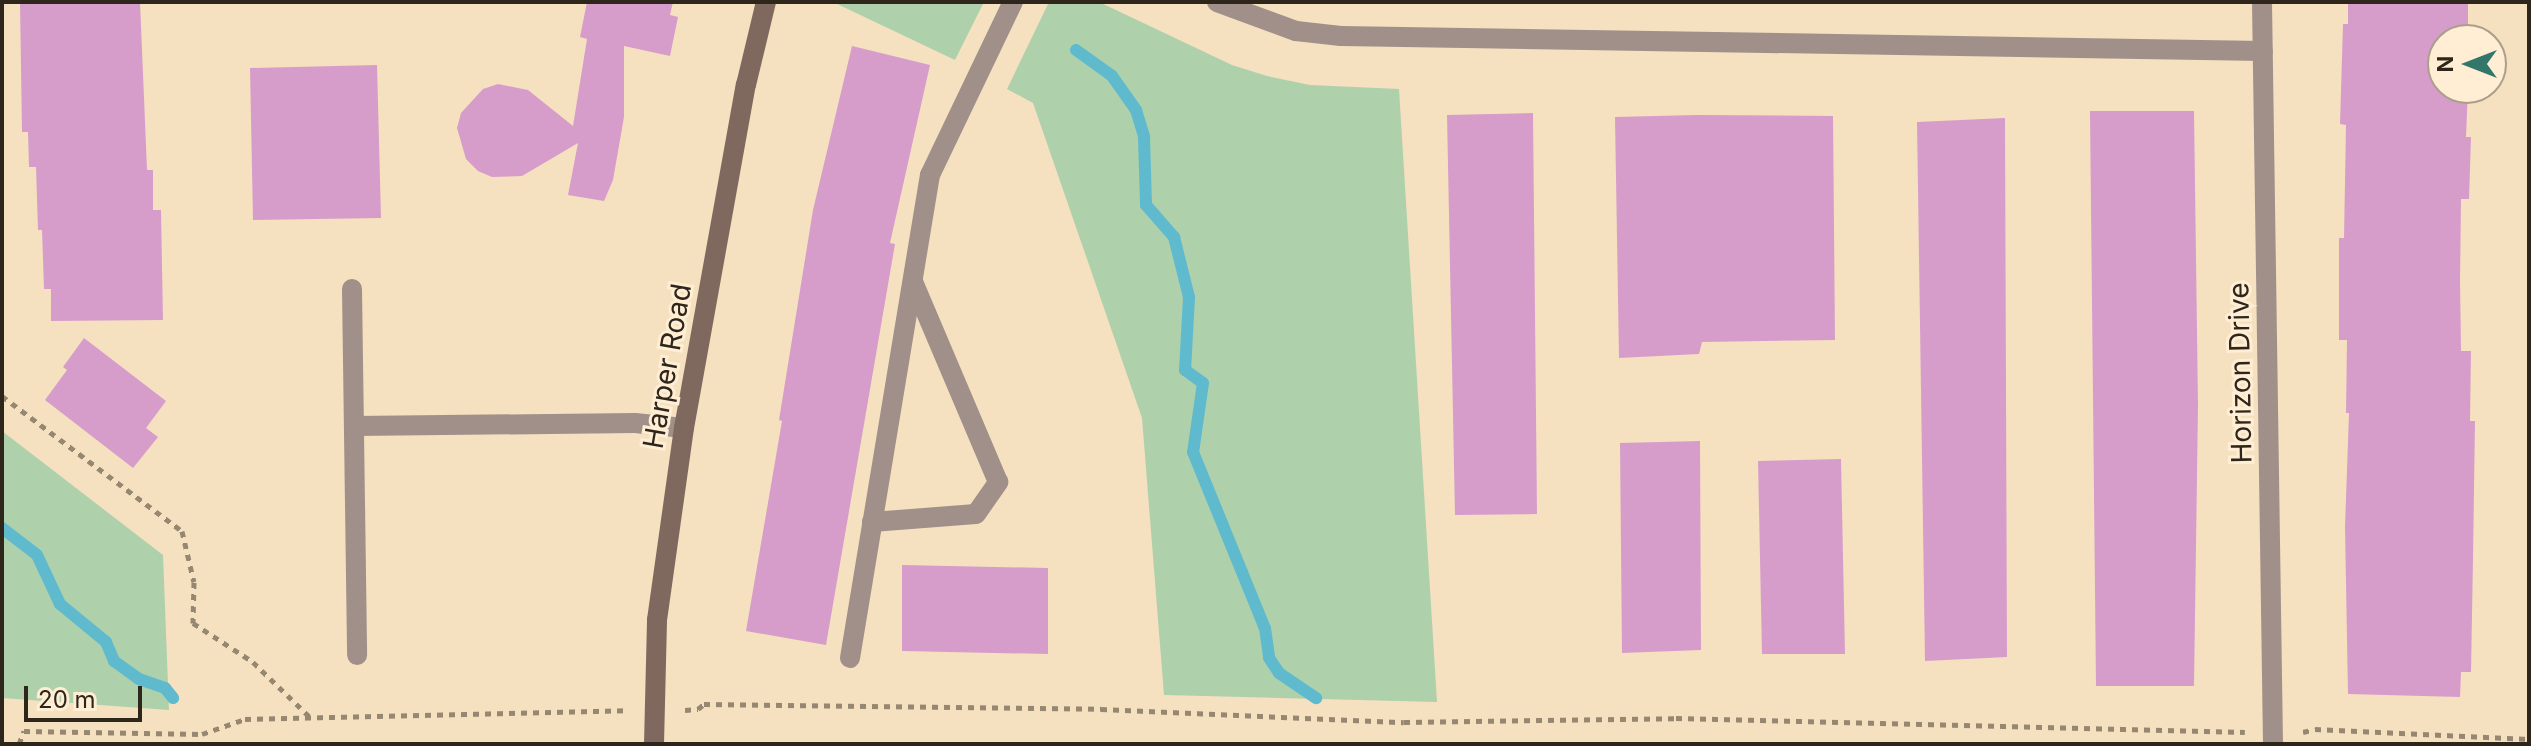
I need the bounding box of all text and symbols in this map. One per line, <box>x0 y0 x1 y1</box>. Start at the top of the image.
north arrow <box>2427 24 2507 104</box>
text: N <box>2432 56 2458 72</box>
street label: Harper Road <box>636 281 698 451</box>
street label: Horizon Drive <box>2222 282 2258 464</box>
scale bar <box>28 670 146 720</box>
text: 20 m <box>38 685 96 714</box>

